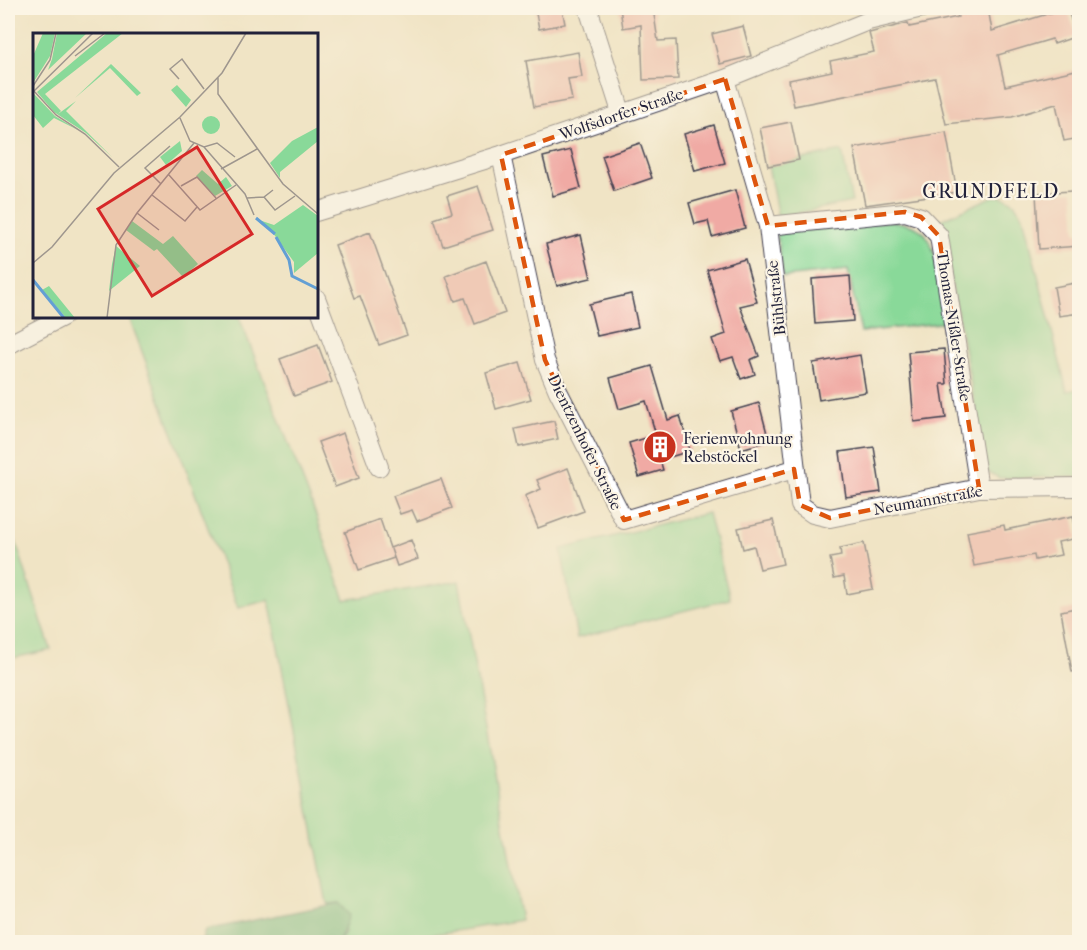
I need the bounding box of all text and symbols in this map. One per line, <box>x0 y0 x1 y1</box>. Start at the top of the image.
inset map <box>33 33 318 318</box>
street label: Wolfsdorfer Straße <box>556 84 686 144</box>
district label: GRUNDFELD <box>922 180 1060 203</box>
street label: Thomas-Nißler-Straße <box>933 249 975 403</box>
street label: Bühlstraße <box>763 259 789 336</box>
street label: Dientzenhofer Straße <box>544 371 626 513</box>
building icon: Ferienwohnung Rebstöckel <box>642 429 678 465</box>
place label: Ferienwohnung Rebstöckel <box>683 429 793 466</box>
street label: Neumannstraße <box>872 481 984 519</box>

